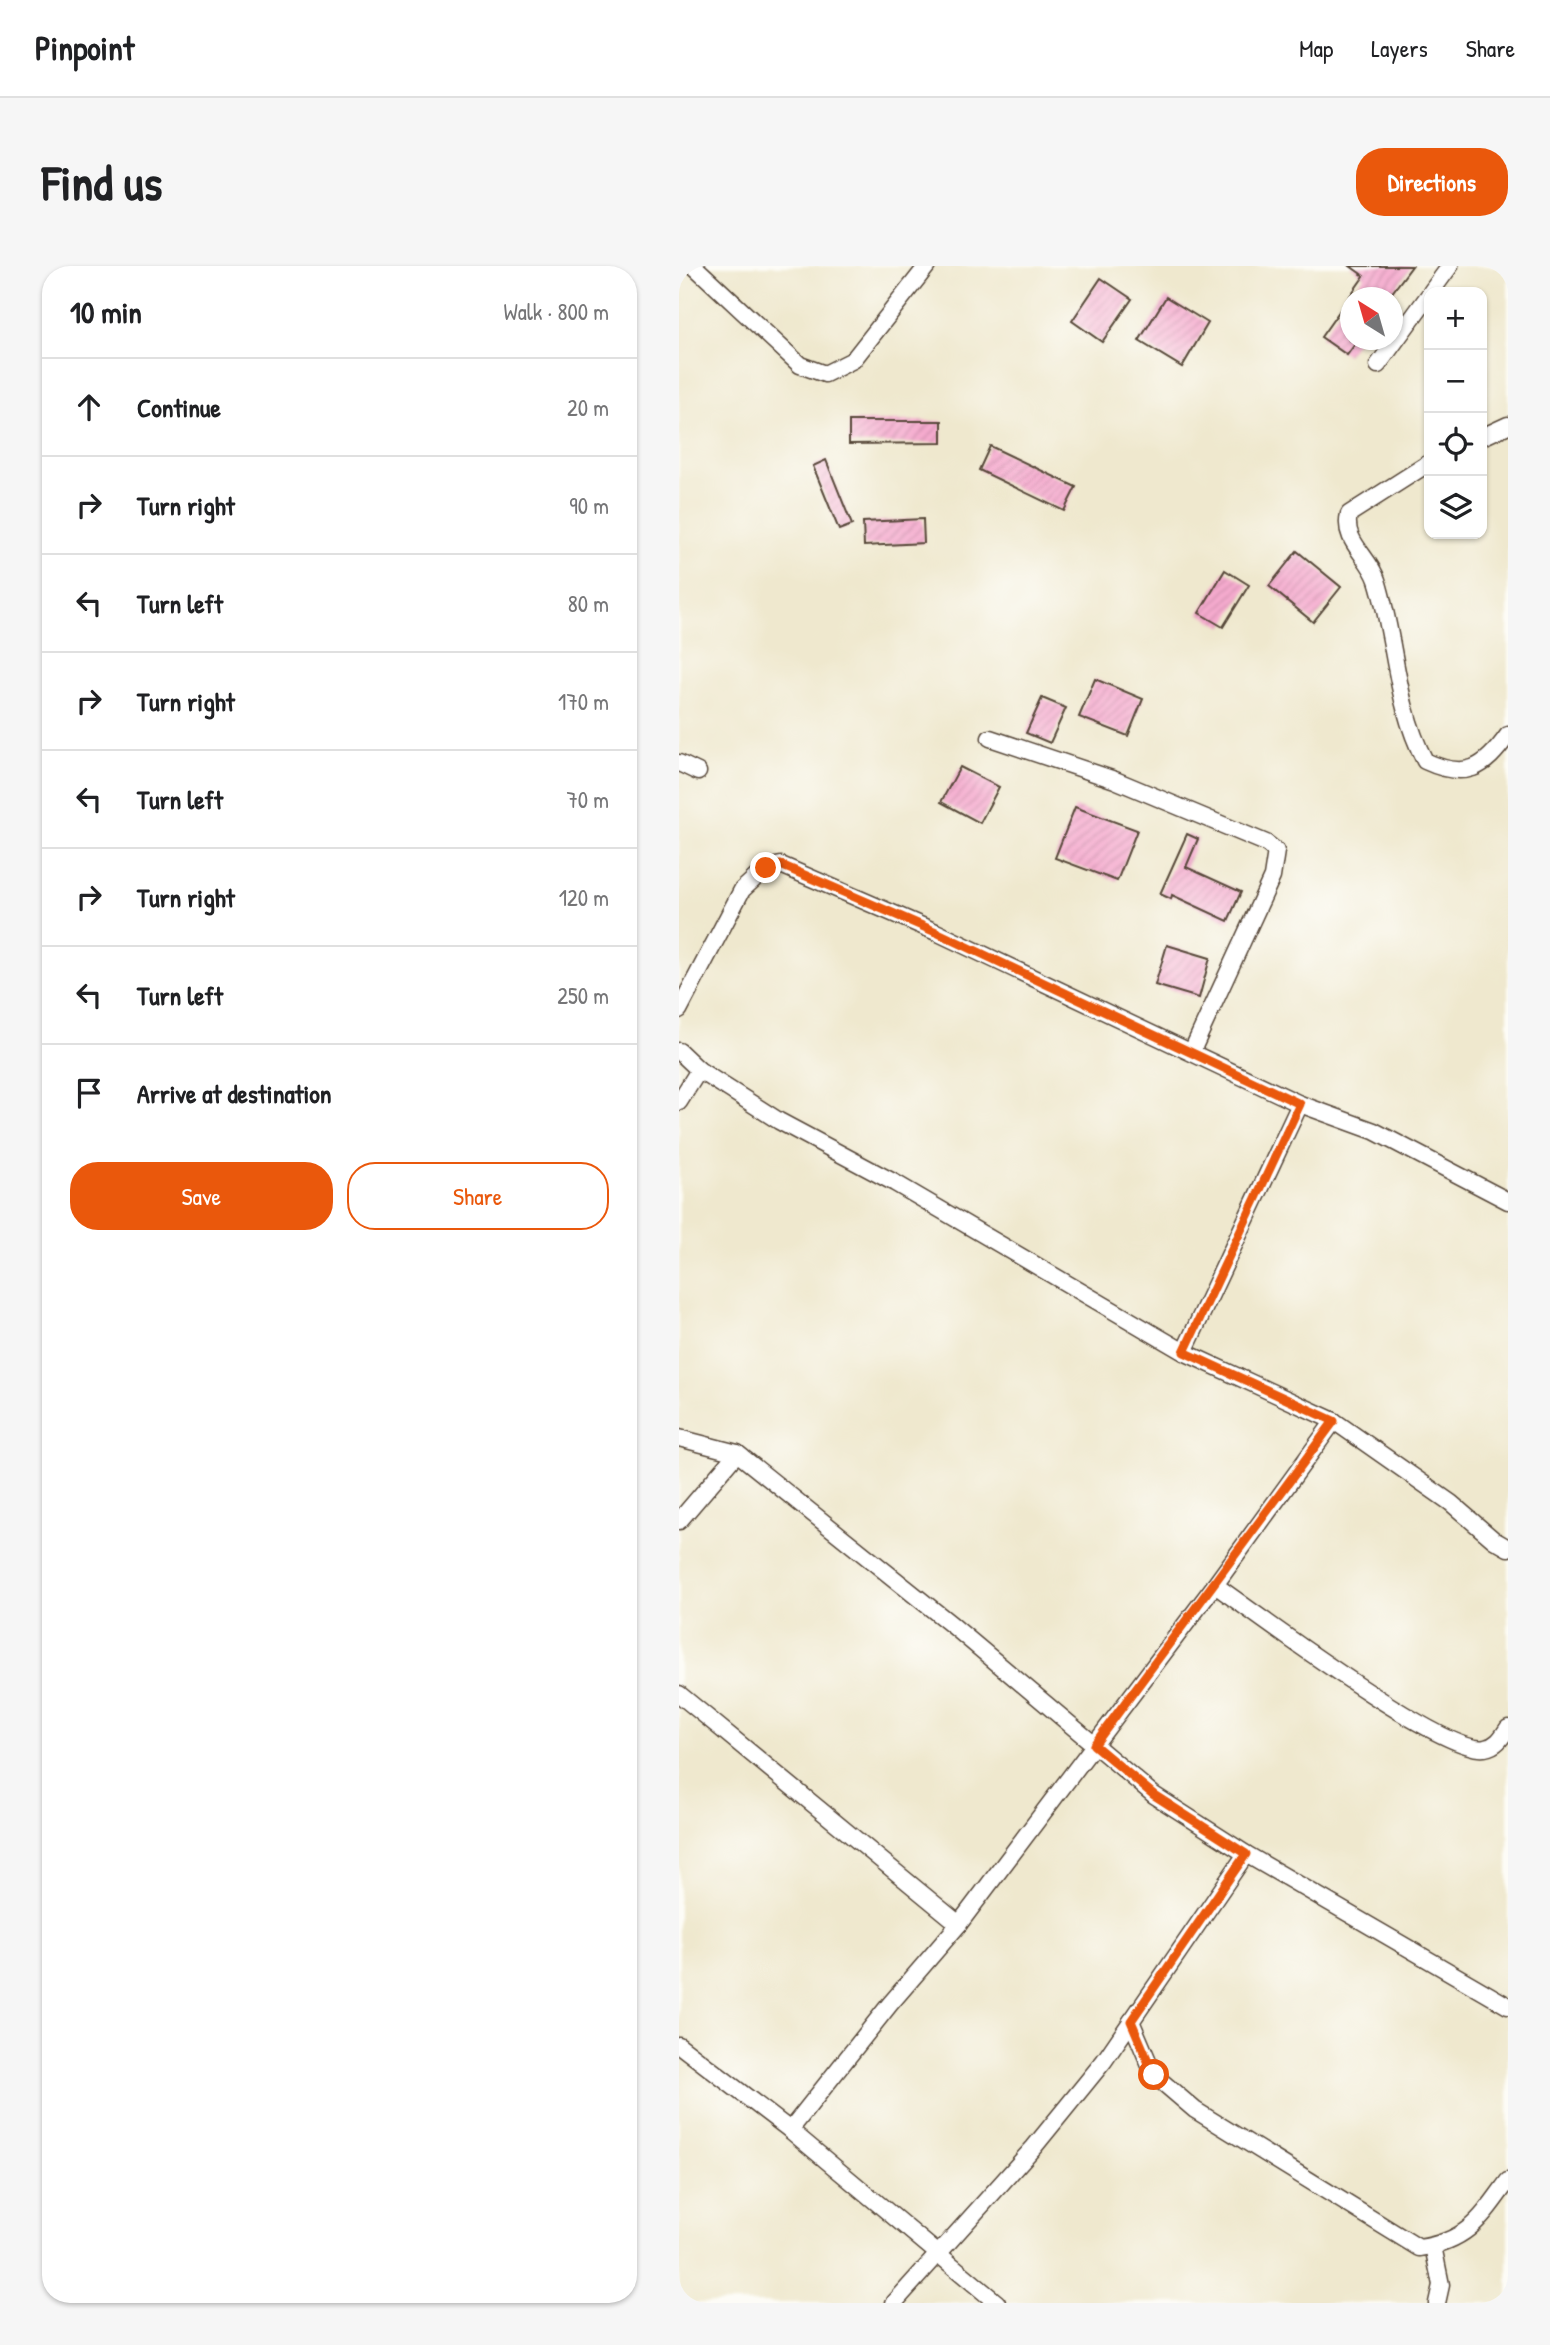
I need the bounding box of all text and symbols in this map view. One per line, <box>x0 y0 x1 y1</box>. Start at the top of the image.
text: Pinpoint <box>35 26 134 70</box>
text: Map <box>1299 32 1333 64</box>
text: Layers <box>1371 32 1428 64</box>
text: Share <box>1466 32 1515 64</box>
button: Directions <box>1356 148 1508 216</box>
text: Find us <box>42 149 162 215</box>
north arrow <box>1340 287 1403 350</box>
map controls <box>1424 287 1487 539</box>
button: + <box>1424 287 1487 350</box>
text: 10 min <box>70 292 142 332</box>
text: Walk · 800 m <box>503 296 609 327</box>
button: − <box>1424 350 1487 413</box>
icon: ahead <box>70 388 108 426</box>
text: Continue <box>137 390 221 425</box>
text: 20 m <box>567 392 609 423</box>
button: locate <box>1424 413 1487 476</box>
button: layers <box>1424 476 1487 539</box>
icon: right <box>70 486 108 524</box>
text: Turn right <box>137 488 235 523</box>
text: 90 m <box>569 490 609 521</box>
icon: left <box>70 584 108 622</box>
text: Turn left <box>137 586 223 621</box>
text: 80 m <box>568 588 609 619</box>
icon: right <box>70 682 108 720</box>
text: Turn right <box>137 684 235 719</box>
text: 170 m <box>558 686 609 717</box>
icon: left <box>70 780 108 818</box>
text: Turn left <box>137 782 223 817</box>
text: 70 m <box>566 784 609 815</box>
route end <box>750 852 781 883</box>
icon: right <box>70 878 108 916</box>
text: Turn right <box>137 880 235 915</box>
text: 120 m <box>559 882 609 913</box>
icon: left <box>70 976 108 1014</box>
text: Turn left <box>137 978 223 1013</box>
text: 250 m <box>557 980 609 1011</box>
icon: arrive <box>70 1074 108 1112</box>
text: Arrive at destination <box>137 1076 332 1111</box>
button: Save <box>70 1162 333 1230</box>
button: Share <box>347 1162 609 1230</box>
route start <box>1138 2059 1169 2090</box>

